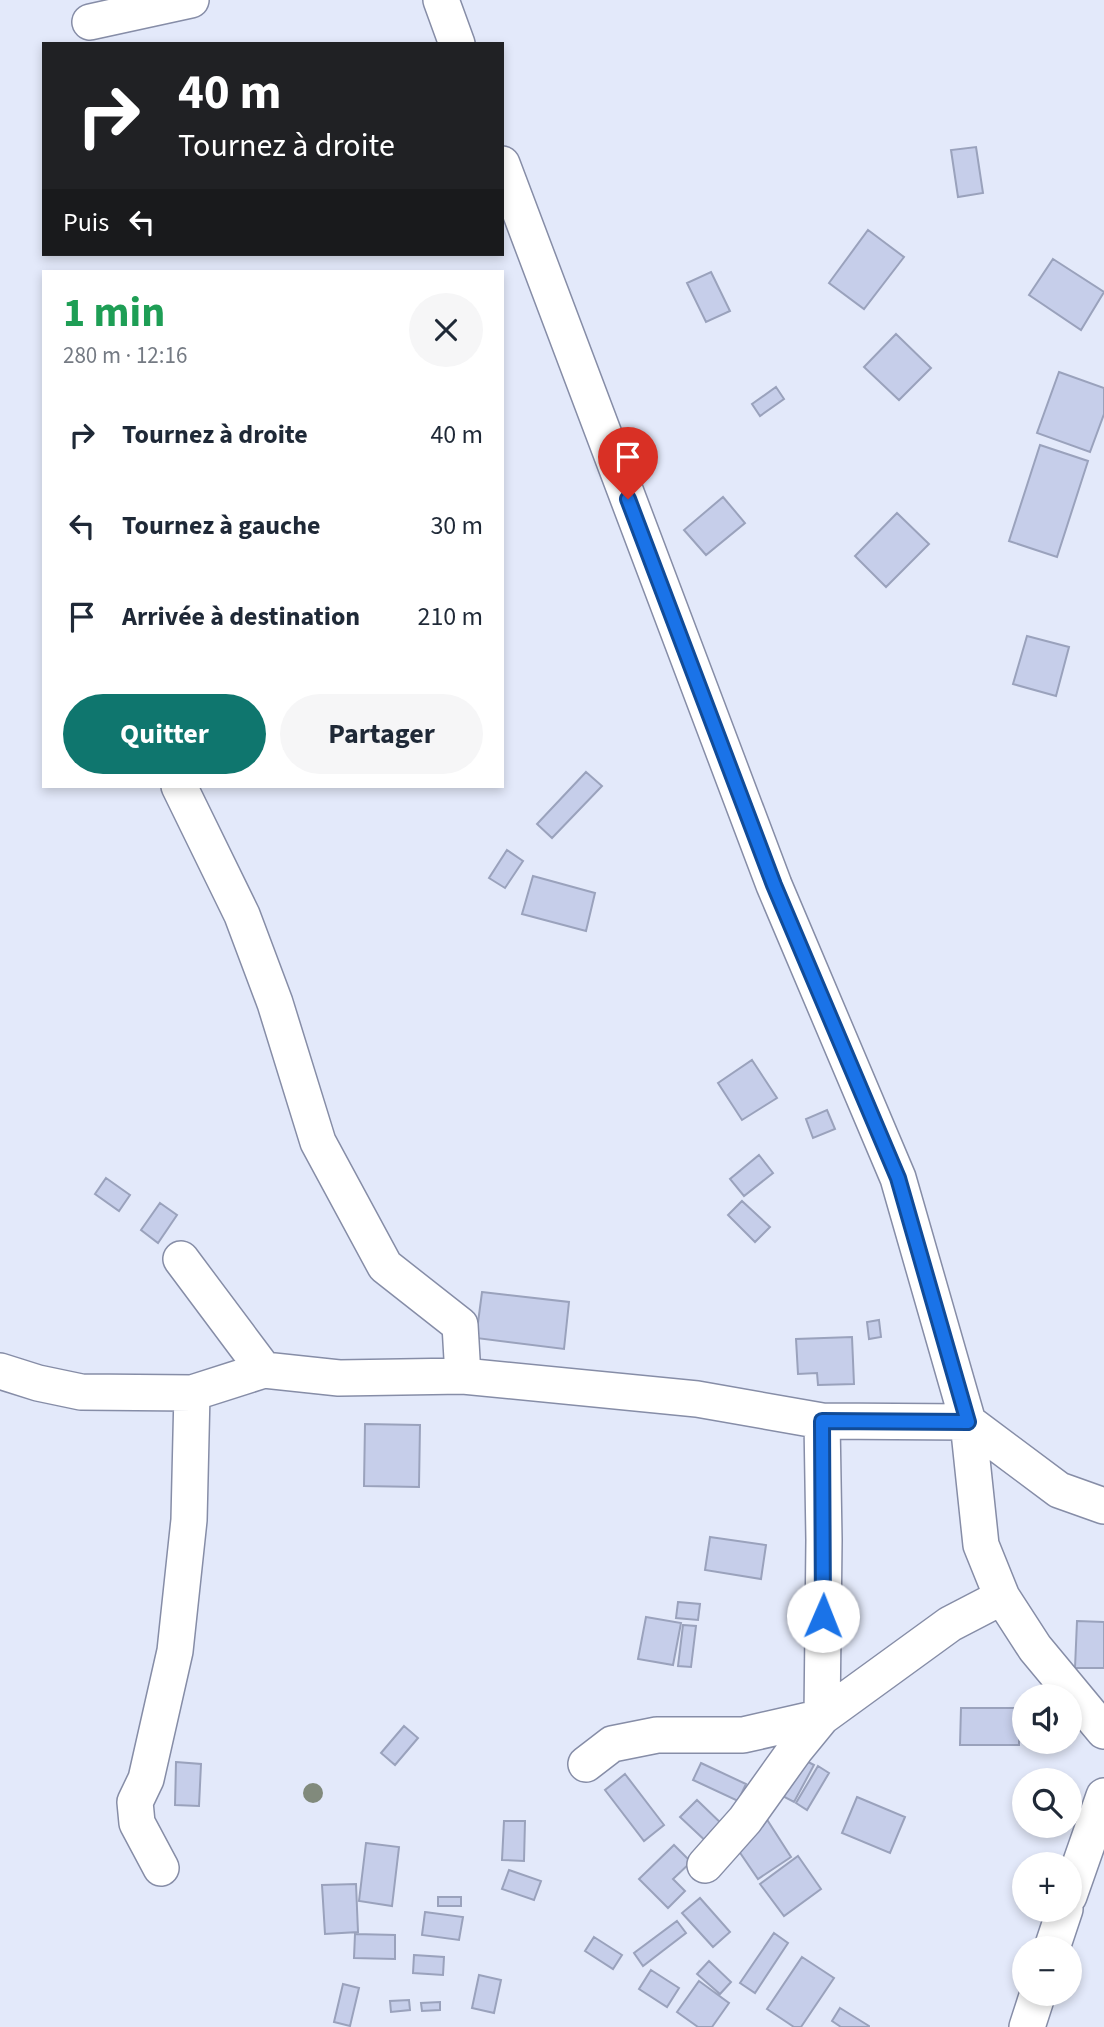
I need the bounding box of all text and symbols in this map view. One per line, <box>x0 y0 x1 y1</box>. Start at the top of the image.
text: 40 m <box>178 58 282 128</box>
icon: right <box>63 70 154 161</box>
text: Tournez à droite <box>178 123 395 169</box>
icon: left <box>123 203 161 241</box>
text: Puis <box>63 204 109 241</box>
text: 1 min <box>63 283 165 343</box>
button: close <box>409 293 483 367</box>
text: 280 m · 12:16 <box>63 339 187 372</box>
icon: right <box>63 416 101 454</box>
text: Tournez à droite <box>122 416 308 453</box>
text: 40 m <box>430 416 483 453</box>
pin <box>598 427 658 499</box>
icon: arrive <box>609 438 647 476</box>
icon: left <box>63 507 101 545</box>
text: Tournez à gauche <box>122 507 321 544</box>
text: 30 m <box>430 507 483 544</box>
icon: arrive <box>63 598 101 636</box>
text: Arrivée à destination <box>122 598 360 635</box>
text: 210 m <box>417 598 483 635</box>
button: Quitter <box>63 694 266 774</box>
button: Partager <box>280 694 483 774</box>
position arrow <box>786 1579 860 1653</box>
map controls <box>1012 1684 1082 2006</box>
button: sound <box>1012 1684 1082 1754</box>
button: search <box>1012 1768 1082 1838</box>
button: + <box>1012 1852 1082 1922</box>
button: − <box>1012 1936 1082 2006</box>

